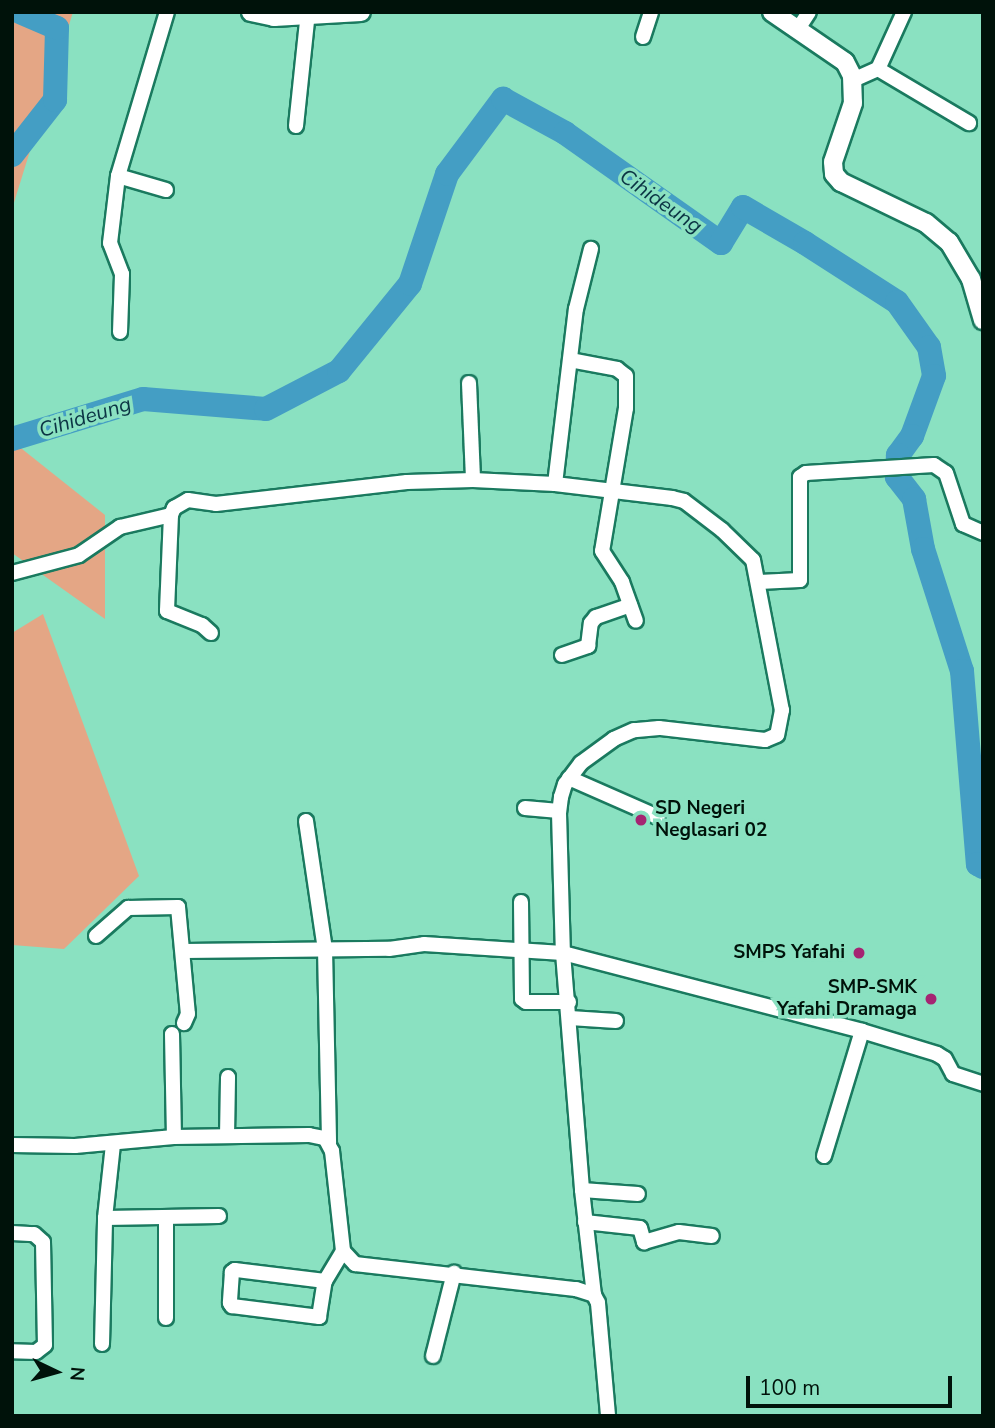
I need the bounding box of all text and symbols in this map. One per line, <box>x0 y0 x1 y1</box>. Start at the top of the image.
water label: Cihideung <box>615 163 707 239</box>
water label: Cihideung <box>36 391 134 443</box>
place label: SD Negeri Neglasari 02 <box>655 798 767 842</box>
marker: SD Negeri Neglasari 02 <box>633 812 649 828</box>
place label: SMPS Yafahi <box>733 942 845 964</box>
marker: SMPS Yafahi <box>851 945 867 961</box>
place label: SMP-SMK Yafahi Dramaga <box>777 977 917 1021</box>
marker: SMP-SMK Yafahi Dramaga <box>923 991 939 1007</box>
north arrow <box>21 1337 91 1407</box>
scale bar <box>750 1362 956 1406</box>
text: N <box>63 1366 90 1382</box>
text: 100 m <box>759 1374 820 1402</box>

